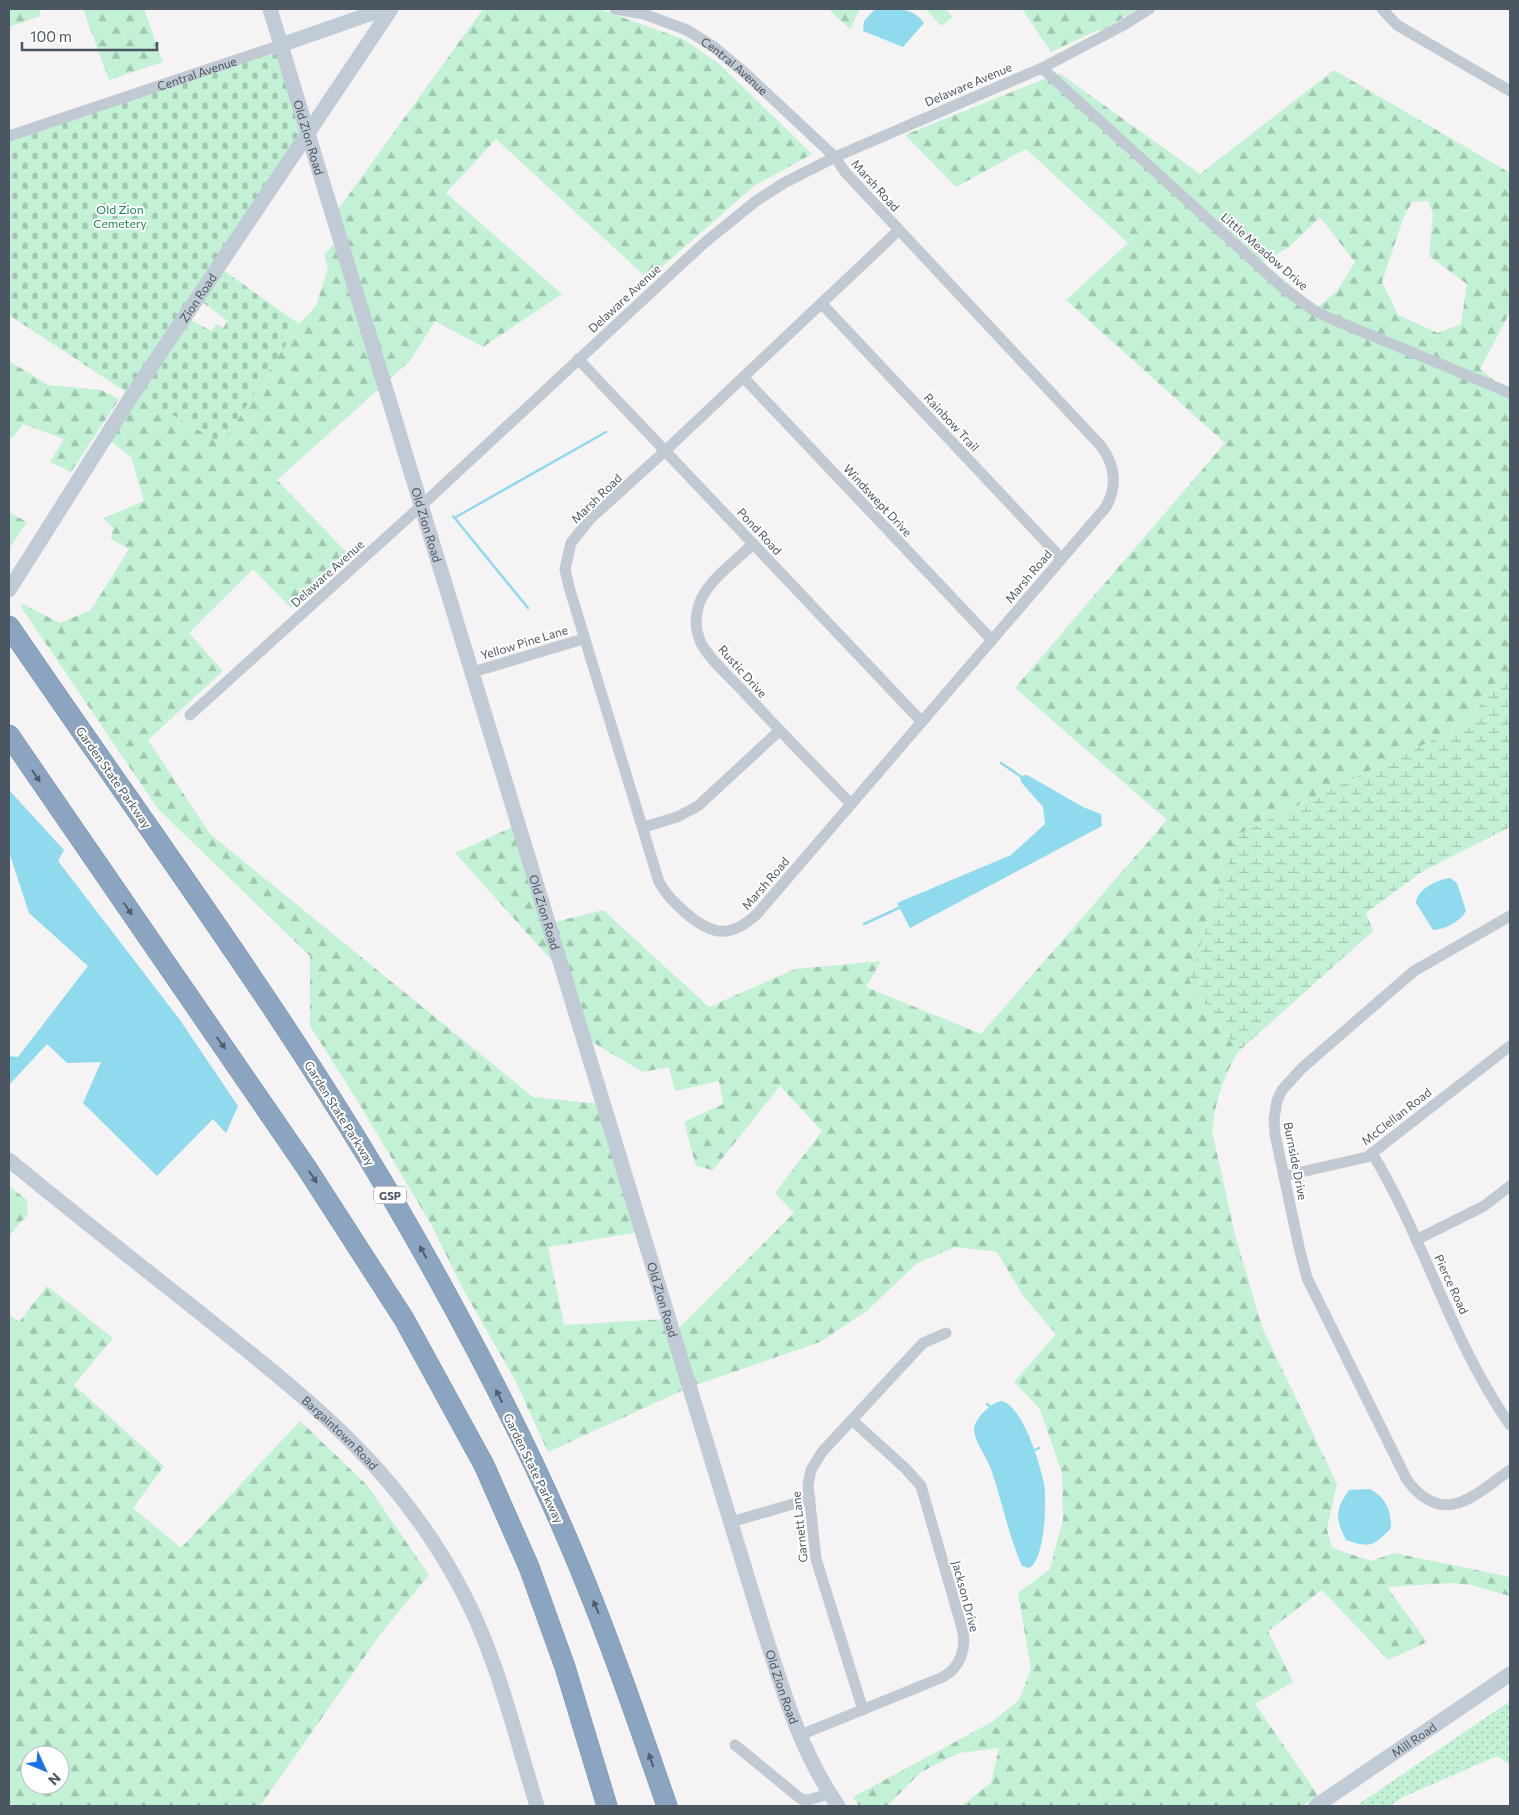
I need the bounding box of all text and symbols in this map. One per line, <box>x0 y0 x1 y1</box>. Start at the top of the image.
scale bar <box>22 20 158 52</box>
text: 100 m <box>30 27 72 45</box>
street label: Central Avenue <box>699 34 771 98</box>
street label: Central Avenue <box>155 53 238 93</box>
street label: Delaware Avenue <box>922 59 1014 109</box>
street label: Old Zion Road <box>291 98 327 176</box>
street label: Marsh Road <box>849 156 903 214</box>
park label: Old Zion Cemetery <box>93 202 147 230</box>
street label: Little Meadow Drive <box>1219 210 1311 292</box>
street label: Delaware Avenue <box>585 261 663 335</box>
street label: Zion Road <box>176 271 219 325</box>
street label: Rainbow Trail <box>922 390 982 454</box>
street label: Windswept Drive <box>841 461 915 539</box>
street label: Marsh Road <box>568 470 624 526</box>
street label: Old Zion Road <box>409 485 445 564</box>
street label: Pond Road <box>735 505 785 557</box>
street label: Delaware Avenue <box>288 537 366 609</box>
street label: Marsh Road <box>1002 547 1054 605</box>
street label: Yellow Pine Lane <box>479 622 569 662</box>
street label: Rustic Drive <box>716 642 770 700</box>
street label: Garden State Parkway <box>74 724 154 830</box>
one-way arrow <box>31 769 41 782</box>
street label: Marsh Road <box>738 854 792 912</box>
street label: Old Zion Road <box>527 873 563 951</box>
one-way arrow <box>123 903 133 916</box>
one-way arrow <box>216 1036 226 1050</box>
street label: Garden State Parkway <box>302 1058 378 1168</box>
street label: McClellan Road <box>1358 1084 1434 1148</box>
street label: Burnside Drive <box>1282 1121 1310 1201</box>
one-way arrow <box>308 1170 318 1183</box>
road number: GSP <box>374 1186 406 1204</box>
one-way arrow <box>419 1245 427 1260</box>
street label: Pierce Road <box>1432 1252 1472 1316</box>
street label: Old Zion Road <box>645 1260 681 1339</box>
one-way arrow <box>495 1389 503 1403</box>
street label: Bargaintown Road <box>299 1393 381 1472</box>
street label: Garden State Parkway <box>501 1411 567 1525</box>
street label: Garnett Lane <box>788 1491 810 1563</box>
street label: Jackson Drive <box>949 1559 982 1633</box>
one-way arrow <box>592 1600 599 1615</box>
street label: Old Zion Road <box>763 1648 802 1726</box>
street label: Mill Road <box>1389 1719 1439 1760</box>
north arrow <box>20 1745 70 1795</box>
one-way arrow <box>647 1752 655 1767</box>
text: N <box>45 1770 64 1789</box>

